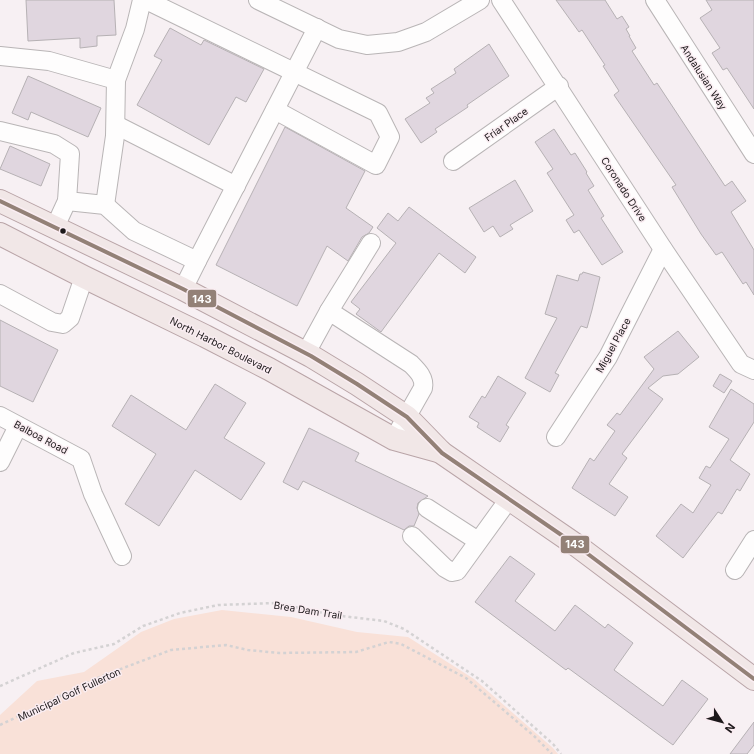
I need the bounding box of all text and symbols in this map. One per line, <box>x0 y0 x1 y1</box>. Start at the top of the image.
street label: Andalusian Way <box>678 42 730 112</box>
street label: Friar Place <box>482 105 530 143</box>
street label: Coronado Drive <box>599 155 649 224</box>
unlabelled marker <box>58 226 68 236</box>
line badge: 143 <box>187 289 217 308</box>
text: 143 <box>192 292 212 306</box>
street label: North Harbor Boulevard <box>168 314 274 376</box>
street label: Miguel Place <box>593 315 633 374</box>
street label: Balboa Road <box>12 418 70 456</box>
line badge: 143 <box>560 535 590 554</box>
text: 143 <box>565 537 585 551</box>
street label: Brea Dam Trail <box>273 599 343 621</box>
street label: Municipal Golf Fullerton <box>16 665 122 723</box>
north arrow <box>702 702 742 742</box>
text: N <box>722 720 738 735</box>

